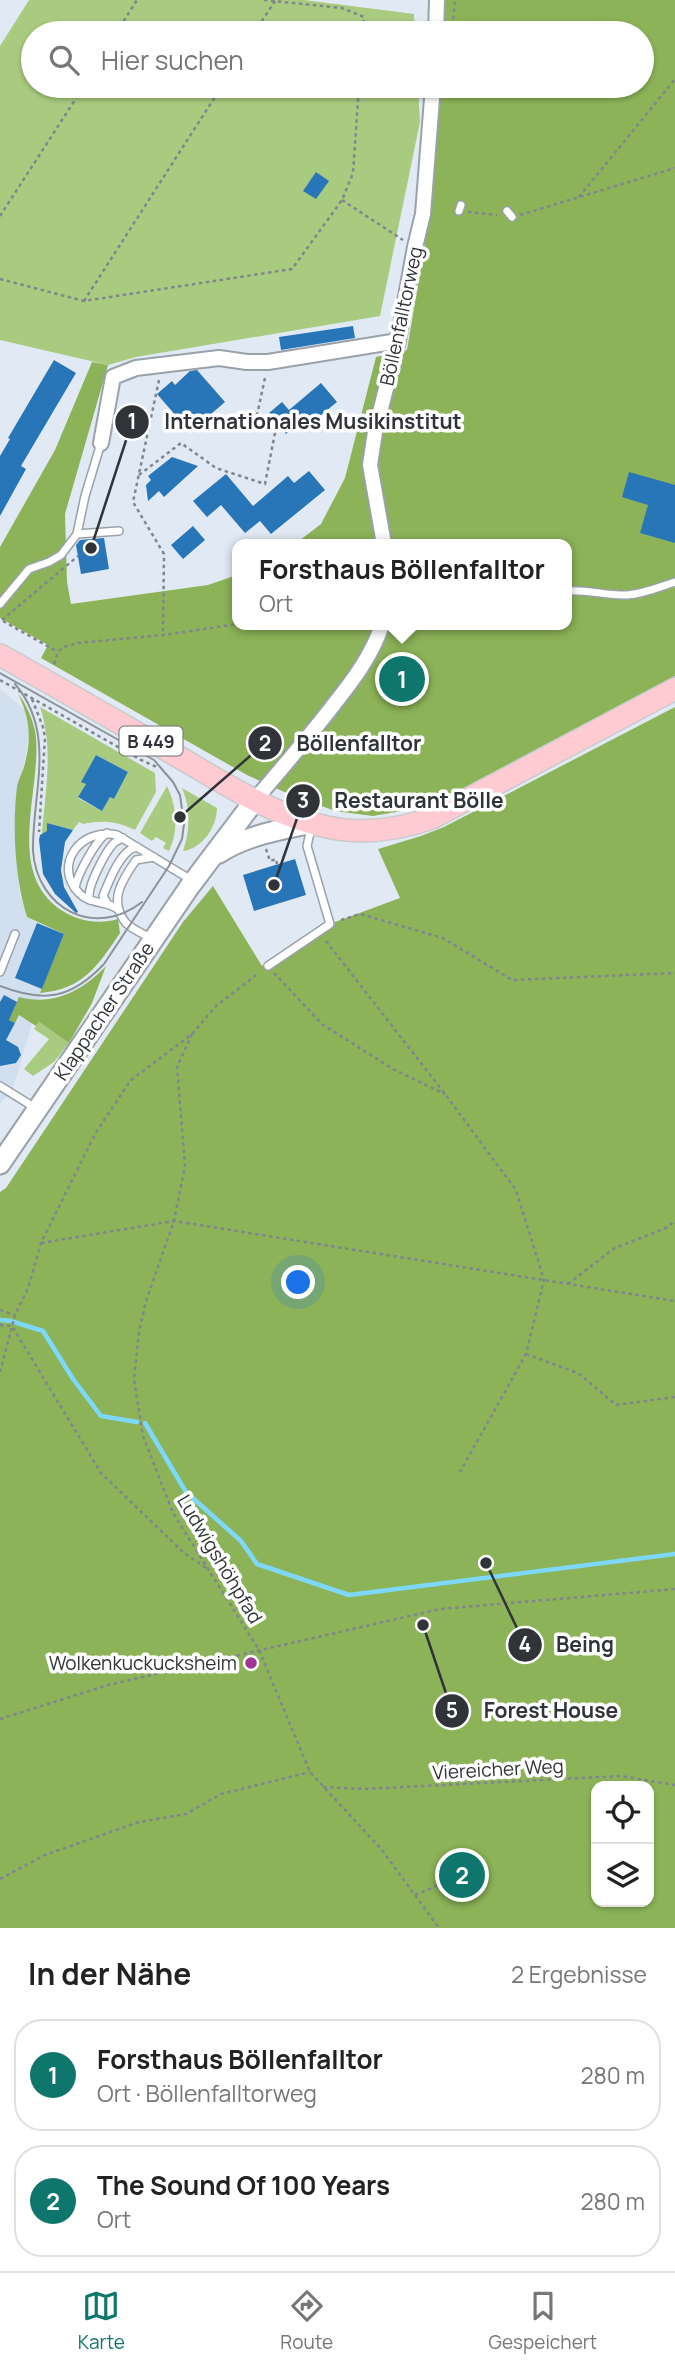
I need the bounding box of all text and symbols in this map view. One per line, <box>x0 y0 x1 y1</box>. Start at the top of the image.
search box <box>21 21 654 98</box>
icon: search <box>45 41 83 79</box>
text: Hier suchen <box>101 42 244 78</box>
street label: Böllenfalltorweg <box>374 244 428 388</box>
callout: Internationales Musikinstitut <box>115 401 475 443</box>
text: 1 <box>127 407 137 435</box>
text: Internationales Musikinstitut <box>164 407 462 435</box>
popup <box>232 539 572 630</box>
text: Forsthaus Böllenfalltor <box>259 551 545 587</box>
text: Ort <box>259 587 293 619</box>
pin: 1 <box>379 653 425 705</box>
callout: Böllenfalltor <box>248 722 436 764</box>
road number: B 449 <box>120 726 182 756</box>
text: 2 <box>259 729 271 757</box>
text: Böllenfalltor <box>297 729 421 757</box>
callout: Restaurant Bölle <box>285 780 518 822</box>
text: 3 <box>297 786 309 814</box>
text: Restaurant Bölle <box>334 786 504 814</box>
street label: Klappacher Straße <box>48 937 160 1085</box>
your location <box>281 1265 315 1299</box>
street label: Ludwigshöhpfad <box>171 1490 269 1628</box>
callout: Being <box>507 1624 628 1666</box>
text: 4 <box>519 1630 531 1658</box>
text: Being <box>556 1630 614 1658</box>
place label: Wolkenkuckucksheim <box>49 1650 237 1676</box>
marker: Wolkenkuckucksheim <box>243 1655 259 1671</box>
callout: Forest House <box>435 1690 632 1732</box>
text: 5 <box>446 1696 458 1724</box>
text: Forest House <box>484 1696 618 1724</box>
street label: Viereicher Weg <box>432 1753 564 1785</box>
map controls <box>591 1781 654 1907</box>
button: locate <box>591 1781 654 1844</box>
button: layers <box>591 1844 654 1907</box>
pin: 2 <box>439 1849 485 1901</box>
text: In der Nähe <box>28 1953 191 1994</box>
text: 2 Ergebnisse <box>511 1958 647 1990</box>
text: Forsthaus Böllenfalltor <box>97 2041 383 2077</box>
text: 1 <box>48 2059 58 2091</box>
text: 280 m <box>580 2059 645 2091</box>
text: Ort · Böllenfalltorweg <box>97 2077 317 2109</box>
text: The Sound Of 100 Years <box>97 2167 390 2203</box>
text: 2 <box>46 2185 60 2217</box>
text: 280 m <box>580 2185 645 2217</box>
text: Ort <box>97 2203 131 2235</box>
tab: Karte <box>78 2287 125 2355</box>
tab: Route <box>280 2287 333 2355</box>
tab: Gespeichert <box>489 2287 597 2355</box>

